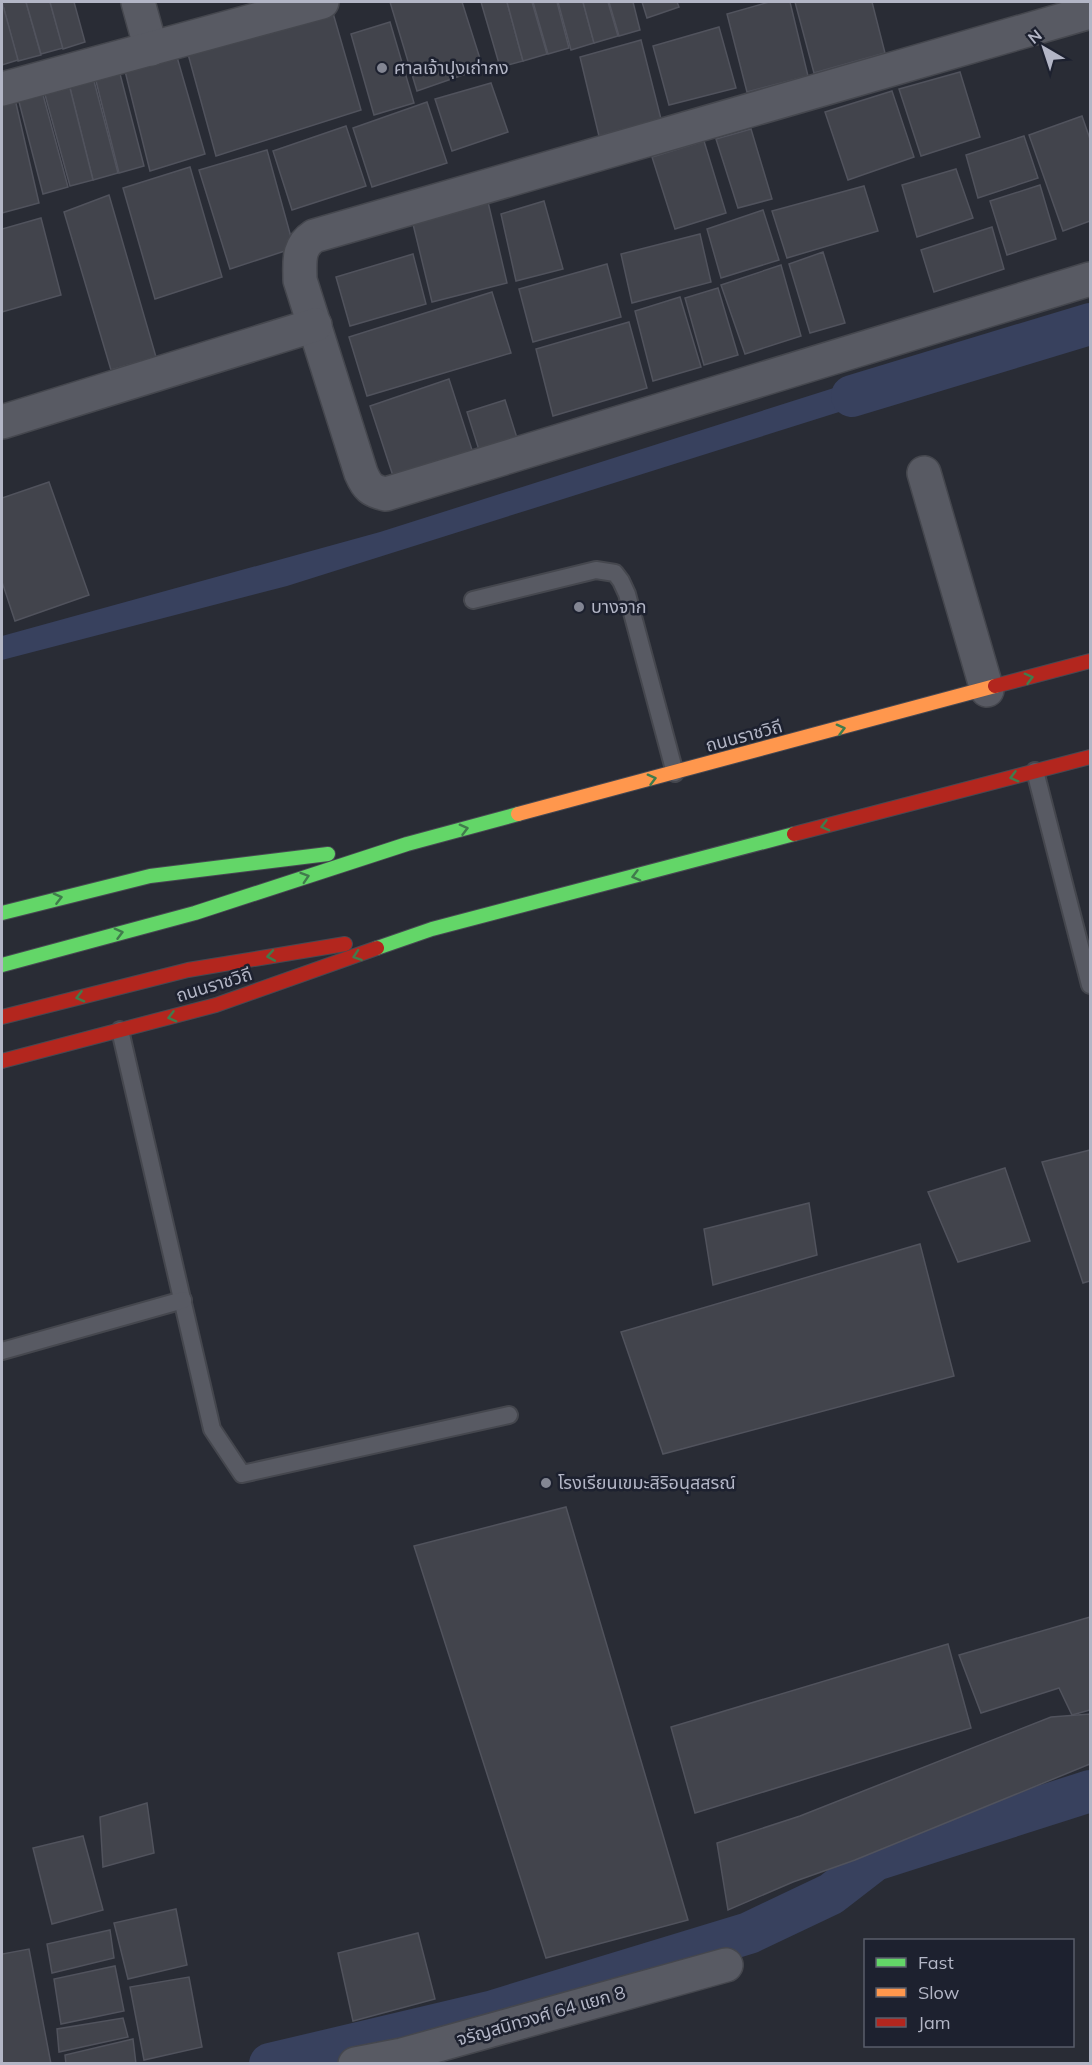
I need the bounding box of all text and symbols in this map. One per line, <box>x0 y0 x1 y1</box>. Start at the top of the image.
north arrow <box>1014 18 1074 78</box>
text: N <box>1024 25 1046 48</box>
place label: ศาลเจ้าปุงเถ่ากง <box>394 56 509 79</box>
marker: ศาลเจ้าปุงเถ่ากง <box>375 61 389 75</box>
place label: บางจาก <box>591 595 647 618</box>
marker: บางจาก <box>572 600 586 614</box>
one-way arrow <box>1023 673 1034 685</box>
street label: ถนนราชวิถี <box>703 714 785 757</box>
one-way arrow <box>835 724 845 736</box>
one-way arrow <box>1009 770 1019 782</box>
one-way arrow <box>646 774 657 786</box>
one-way arrow <box>820 819 830 832</box>
one-way arrow <box>459 824 469 837</box>
one-way arrow <box>631 868 641 881</box>
one-way arrow <box>299 872 310 884</box>
one-way arrow <box>53 893 63 906</box>
one-way arrow <box>114 928 124 941</box>
one-way arrow <box>352 948 363 961</box>
one-way arrow <box>266 949 276 962</box>
street label: ถนนราชวิถี <box>173 962 255 1007</box>
one-way arrow <box>76 990 86 1003</box>
one-way arrow <box>167 1009 177 1022</box>
place label: โรงเรียนเขมะสิริอนุสสรณ์ <box>558 1471 736 1494</box>
marker: โรงเรียนเขมะสิริอนุสสรณ์ <box>539 1476 553 1490</box>
legend <box>864 1939 1074 2047</box>
text: Fast <box>918 1951 954 1974</box>
street label: จรัญสนิทวงศ์ 64 แยก 8 <box>454 1980 628 2051</box>
text: Slow <box>918 1981 960 2004</box>
text: Jam <box>918 2011 951 2034</box>

